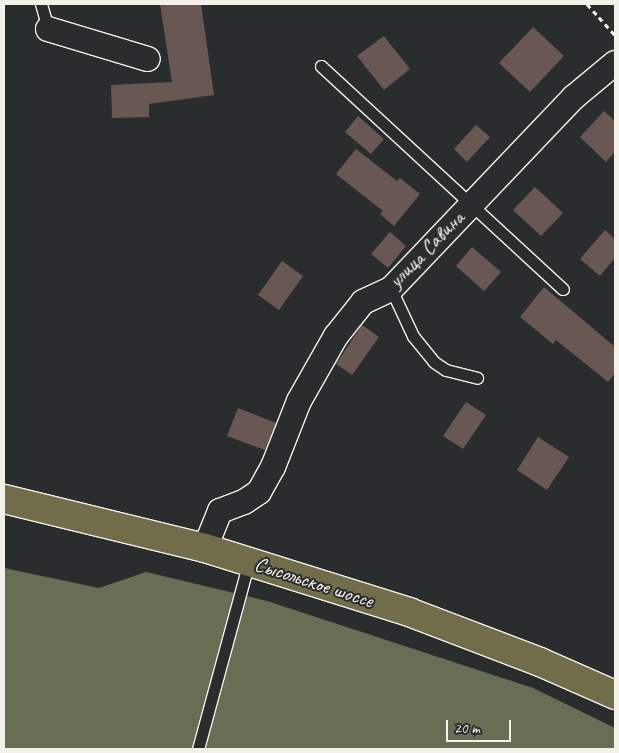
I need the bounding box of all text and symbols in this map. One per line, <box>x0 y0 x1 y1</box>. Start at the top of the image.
street label: улица Савина <box>383 205 469 293</box>
street label: Сысольское шоссе <box>251 551 377 613</box>
scale bar <box>449 710 514 742</box>
text: 20 m <box>454 719 480 738</box>

